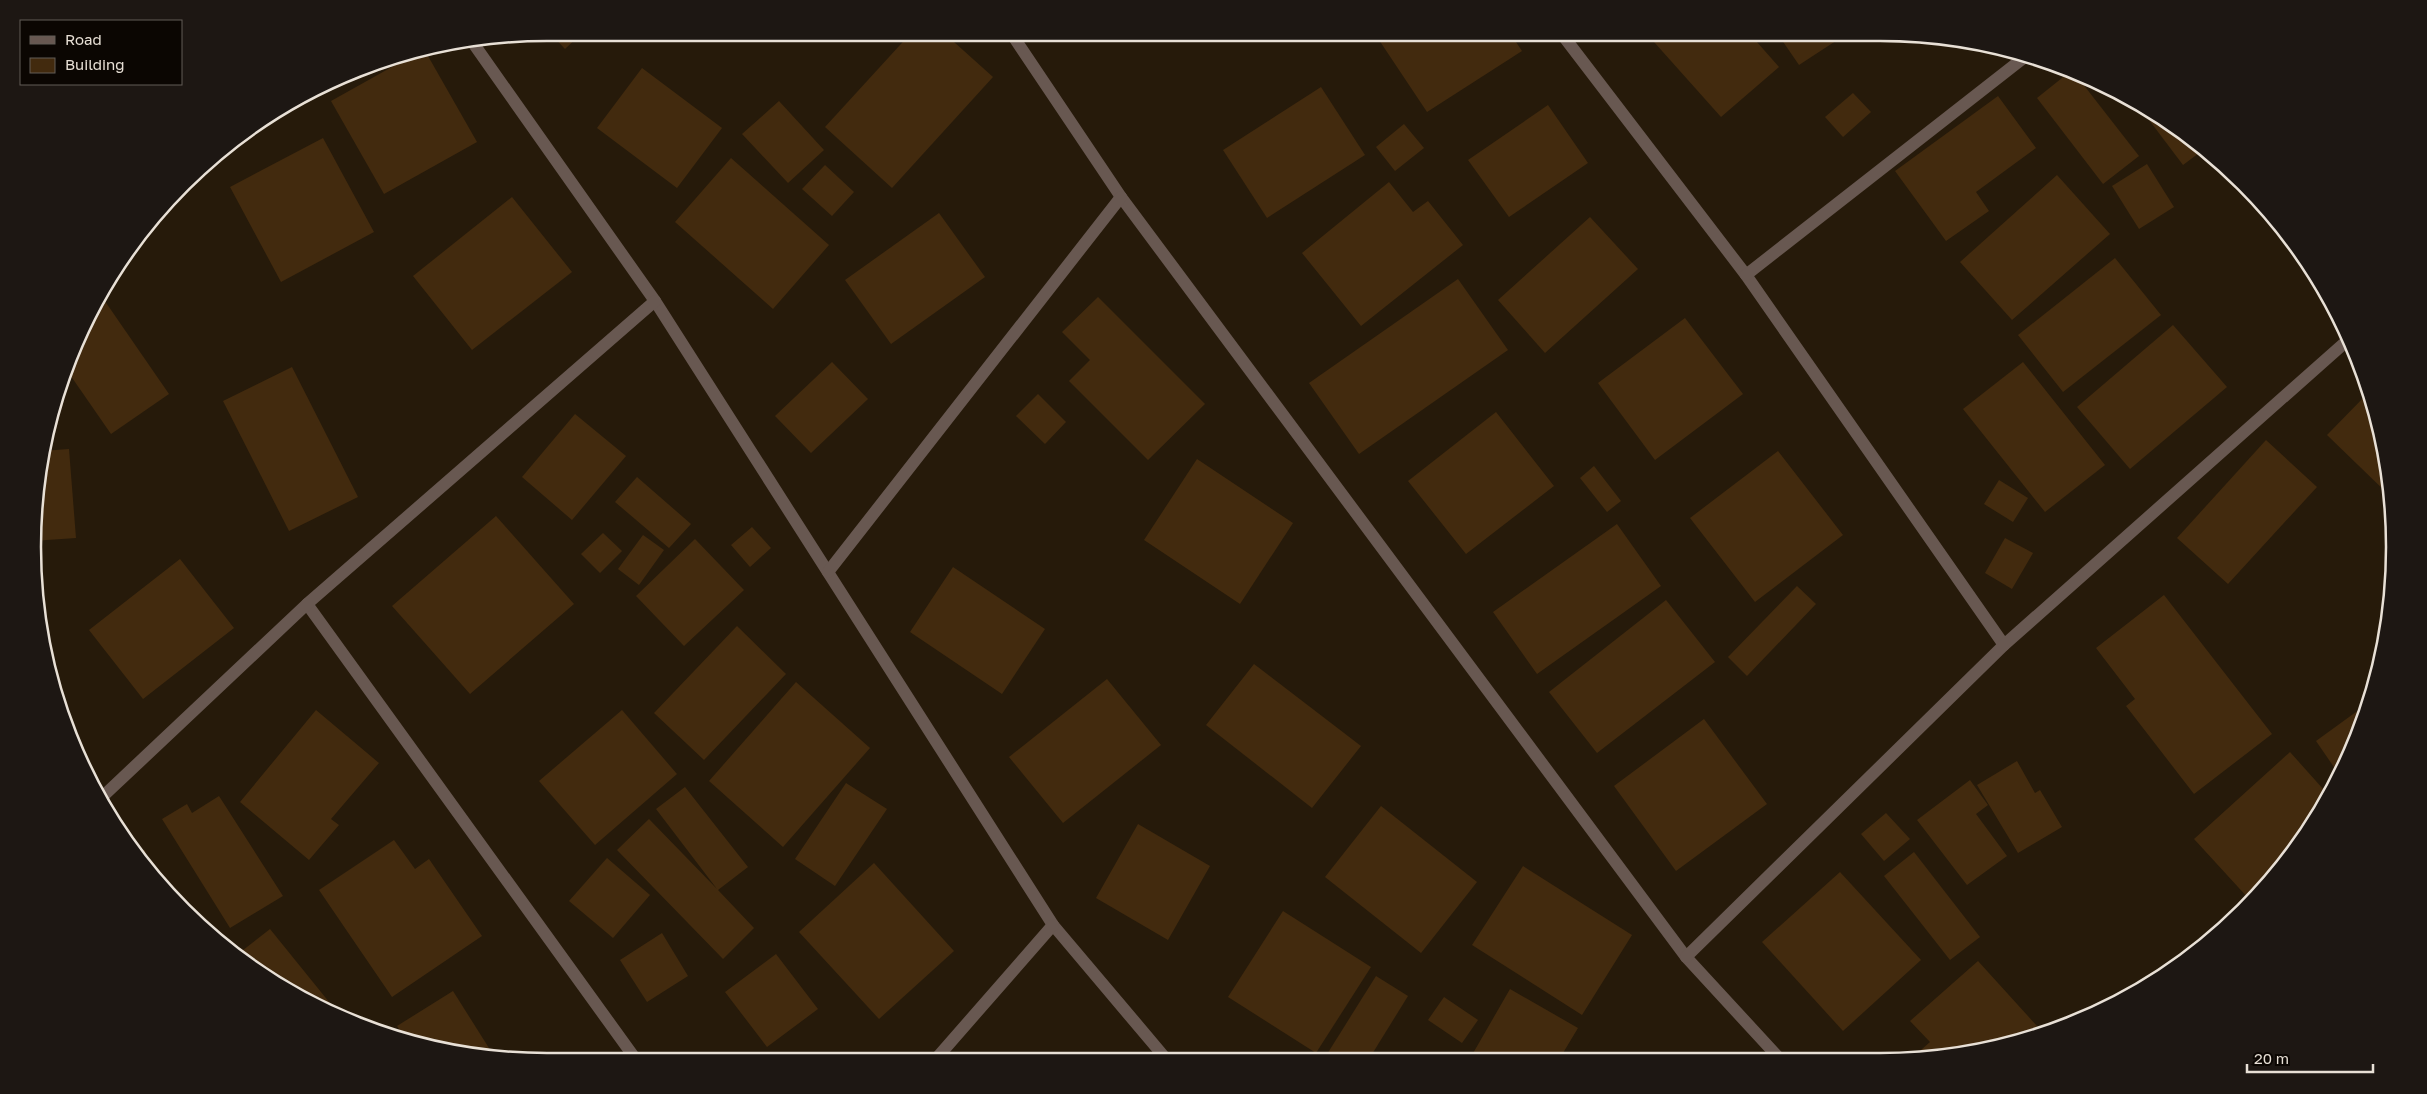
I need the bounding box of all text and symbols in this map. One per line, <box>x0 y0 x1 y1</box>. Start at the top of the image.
legend <box>20 20 182 85</box>
text: Road <box>65 30 102 48</box>
text: Building <box>65 55 125 73</box>
scale bar <box>2247 1042 2373 1074</box>
text: 20 m <box>2254 1049 2289 1067</box>

